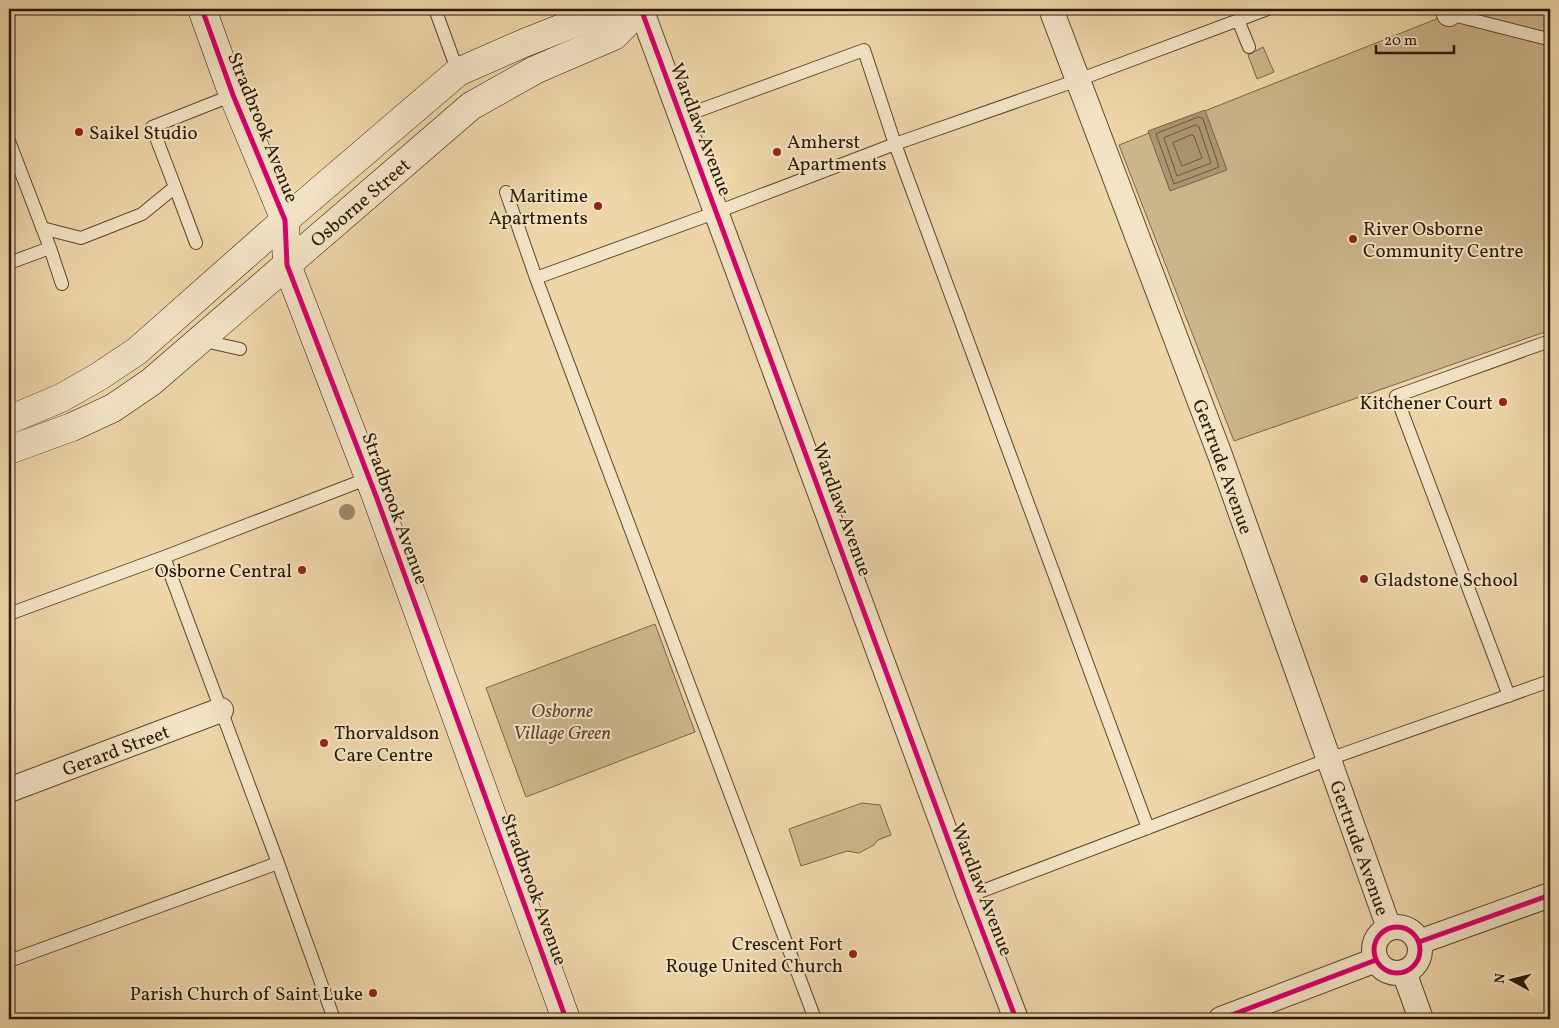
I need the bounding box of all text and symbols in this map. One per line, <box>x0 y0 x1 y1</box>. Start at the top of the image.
scale bar <box>1376 22 1454 54</box>
text: 20 m <box>1384 31 1417 52</box>
street label: Stradbrook Avenue <box>220 49 304 207</box>
street label: Wardlaw Avenue <box>663 59 737 200</box>
place label: Saikel Studio <box>89 121 198 147</box>
marker: Saikel Studio <box>73 126 85 138</box>
place label: Amherst Apartments <box>787 130 887 178</box>
marker: Amherst Apartments <box>771 146 783 158</box>
street label: Osborne Street <box>305 153 417 254</box>
place label: Maritime Apartments <box>488 184 588 232</box>
marker: Maritime Apartments <box>592 200 604 212</box>
place label: River Osborne Community Centre <box>1363 217 1524 265</box>
marker: River Osborne Community Centre <box>1347 233 1359 245</box>
place label: Kitchener Court <box>1360 391 1493 417</box>
street label: Gertrude Avenue <box>1185 396 1258 538</box>
marker: Kitchener Court <box>1497 396 1509 408</box>
street label: Stradbrook Avenue <box>355 429 434 588</box>
street label: Wardlaw Avenue <box>805 439 877 580</box>
place label: Osborne Central <box>155 559 292 585</box>
marker: Osborne Central <box>296 564 308 576</box>
place label: Gladstone School <box>1374 568 1518 594</box>
marker: Gladstone School <box>1358 573 1370 585</box>
park label: Osborne Village Green <box>513 699 611 747</box>
street label: Gerard Street <box>59 719 174 784</box>
place label: Thorvaldson Care Centre <box>334 721 440 769</box>
marker: Thorvaldson Care Centre <box>318 737 330 749</box>
street label: Gertrude Avenue <box>1322 777 1395 920</box>
street label: Stradbrook Avenue <box>494 810 573 969</box>
street label: Wardlaw Avenue <box>944 819 1018 960</box>
place label: Crescent Fort Rouge United Church <box>665 932 843 980</box>
marker: Crescent Fort Rouge United Church <box>847 948 859 960</box>
north arrow <box>1486 956 1536 1006</box>
text: N <box>1491 972 1511 985</box>
place label: Parish Church of Saint Luke <box>130 982 363 1008</box>
marker: Parish Church of Saint Luke <box>367 987 379 999</box>

